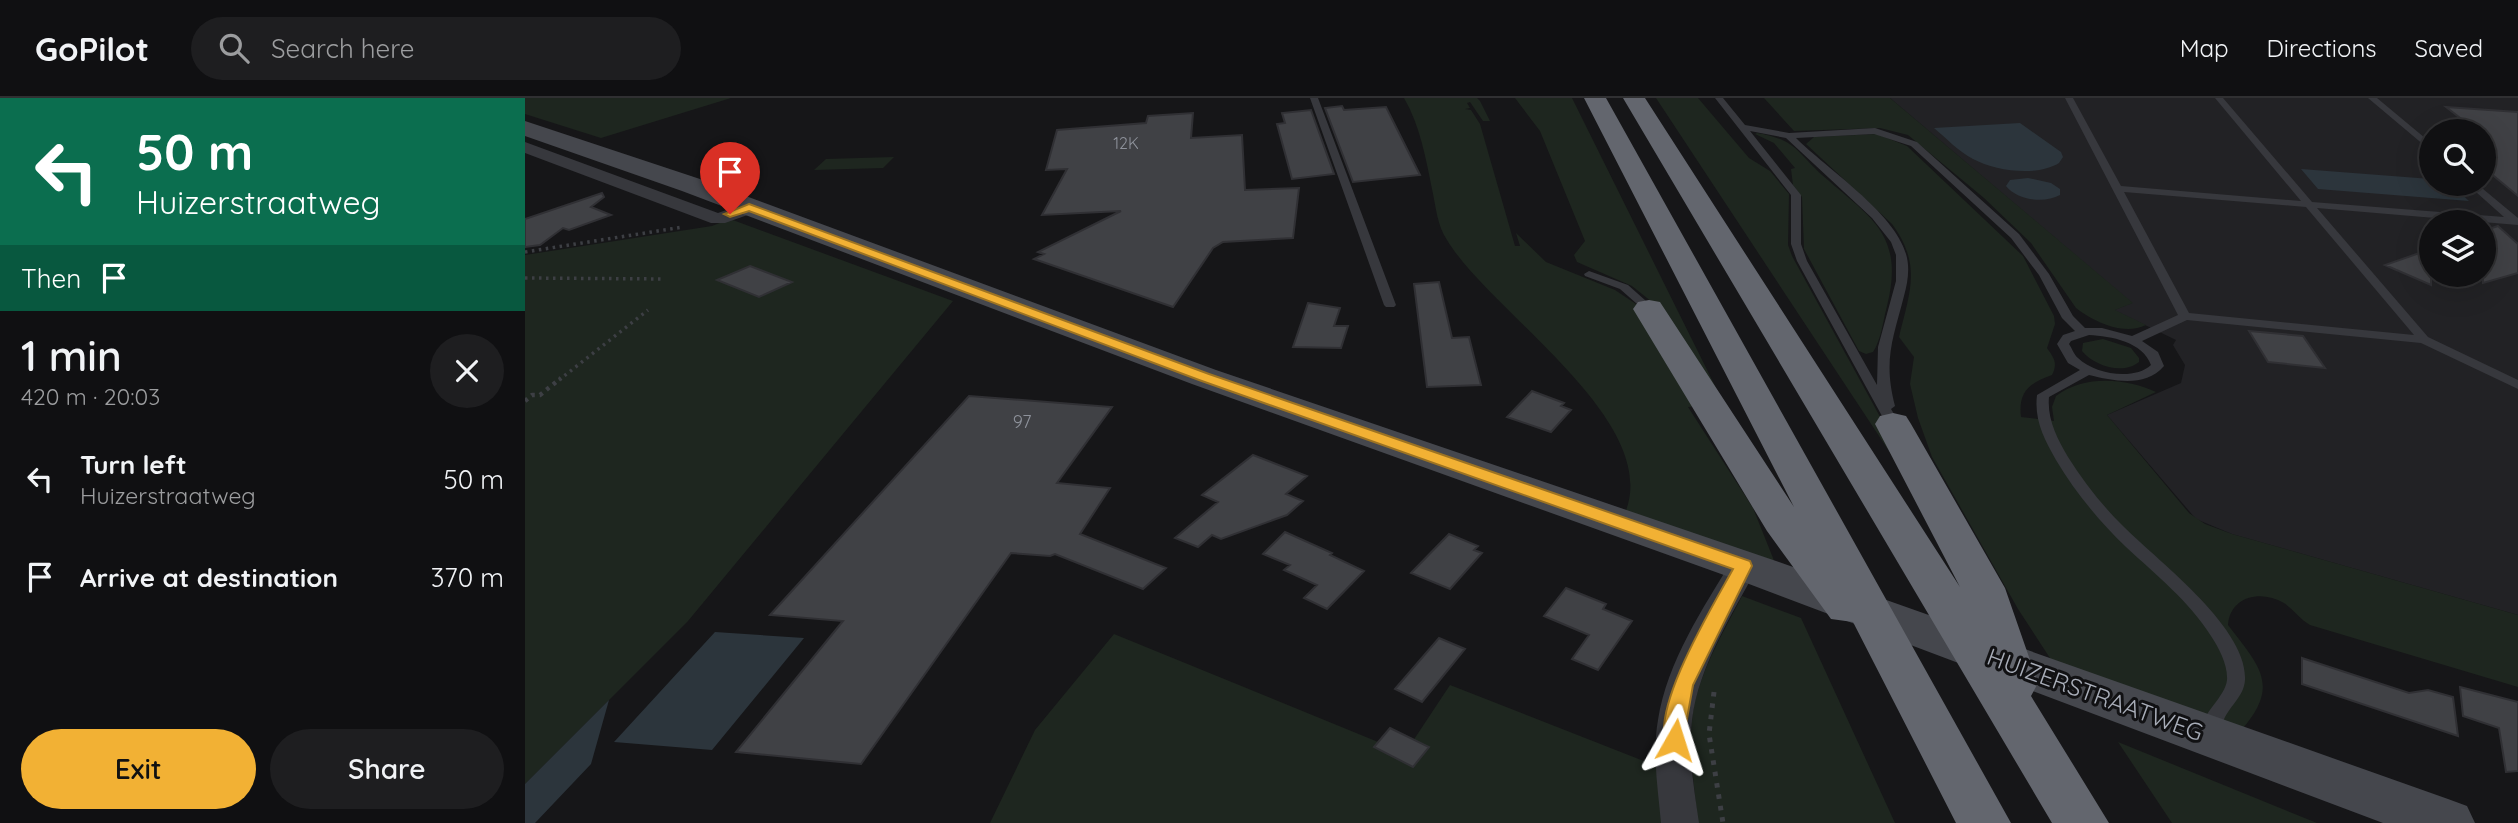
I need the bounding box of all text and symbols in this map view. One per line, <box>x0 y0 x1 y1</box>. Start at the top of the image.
search box <box>191 17 681 80</box>
text: GoPilot <box>35 28 149 69</box>
icon: search <box>215 29 253 67</box>
text: Search here <box>271 32 414 65</box>
text: Map <box>2180 33 2229 63</box>
text: Directions <box>2267 33 2377 63</box>
text: Saved <box>2415 33 2483 63</box>
map controls <box>2419 119 2496 287</box>
button: search <box>2419 119 2496 196</box>
text: 50 m <box>136 121 253 182</box>
icon: left <box>21 126 112 217</box>
house number: 12K <box>1113 133 1139 153</box>
pin <box>700 142 760 214</box>
icon: arrive <box>711 153 749 191</box>
text: Huizerstraatweg <box>136 182 380 222</box>
button: layers <box>2419 210 2496 287</box>
icon: arrive <box>95 259 133 297</box>
text: Then <box>21 262 81 295</box>
text: 1 min <box>21 329 122 382</box>
button: close <box>430 334 504 408</box>
text: 420 m · 20:03 <box>21 382 160 411</box>
house number: 97 <box>1013 410 1031 433</box>
text: Turn left <box>80 448 187 481</box>
icon: left <box>21 460 59 498</box>
text: 50 m <box>444 463 504 496</box>
text: Huizerstraatweg <box>80 481 256 510</box>
icon: arrive <box>21 558 59 596</box>
text: Arrive at destination <box>80 561 338 594</box>
text: 370 m <box>431 561 504 594</box>
street label: HUIZERSTRAATWEG <box>1983 641 2207 747</box>
position arrow <box>1638 703 1712 777</box>
button: Exit <box>21 729 256 809</box>
button: Share <box>270 729 504 809</box>

